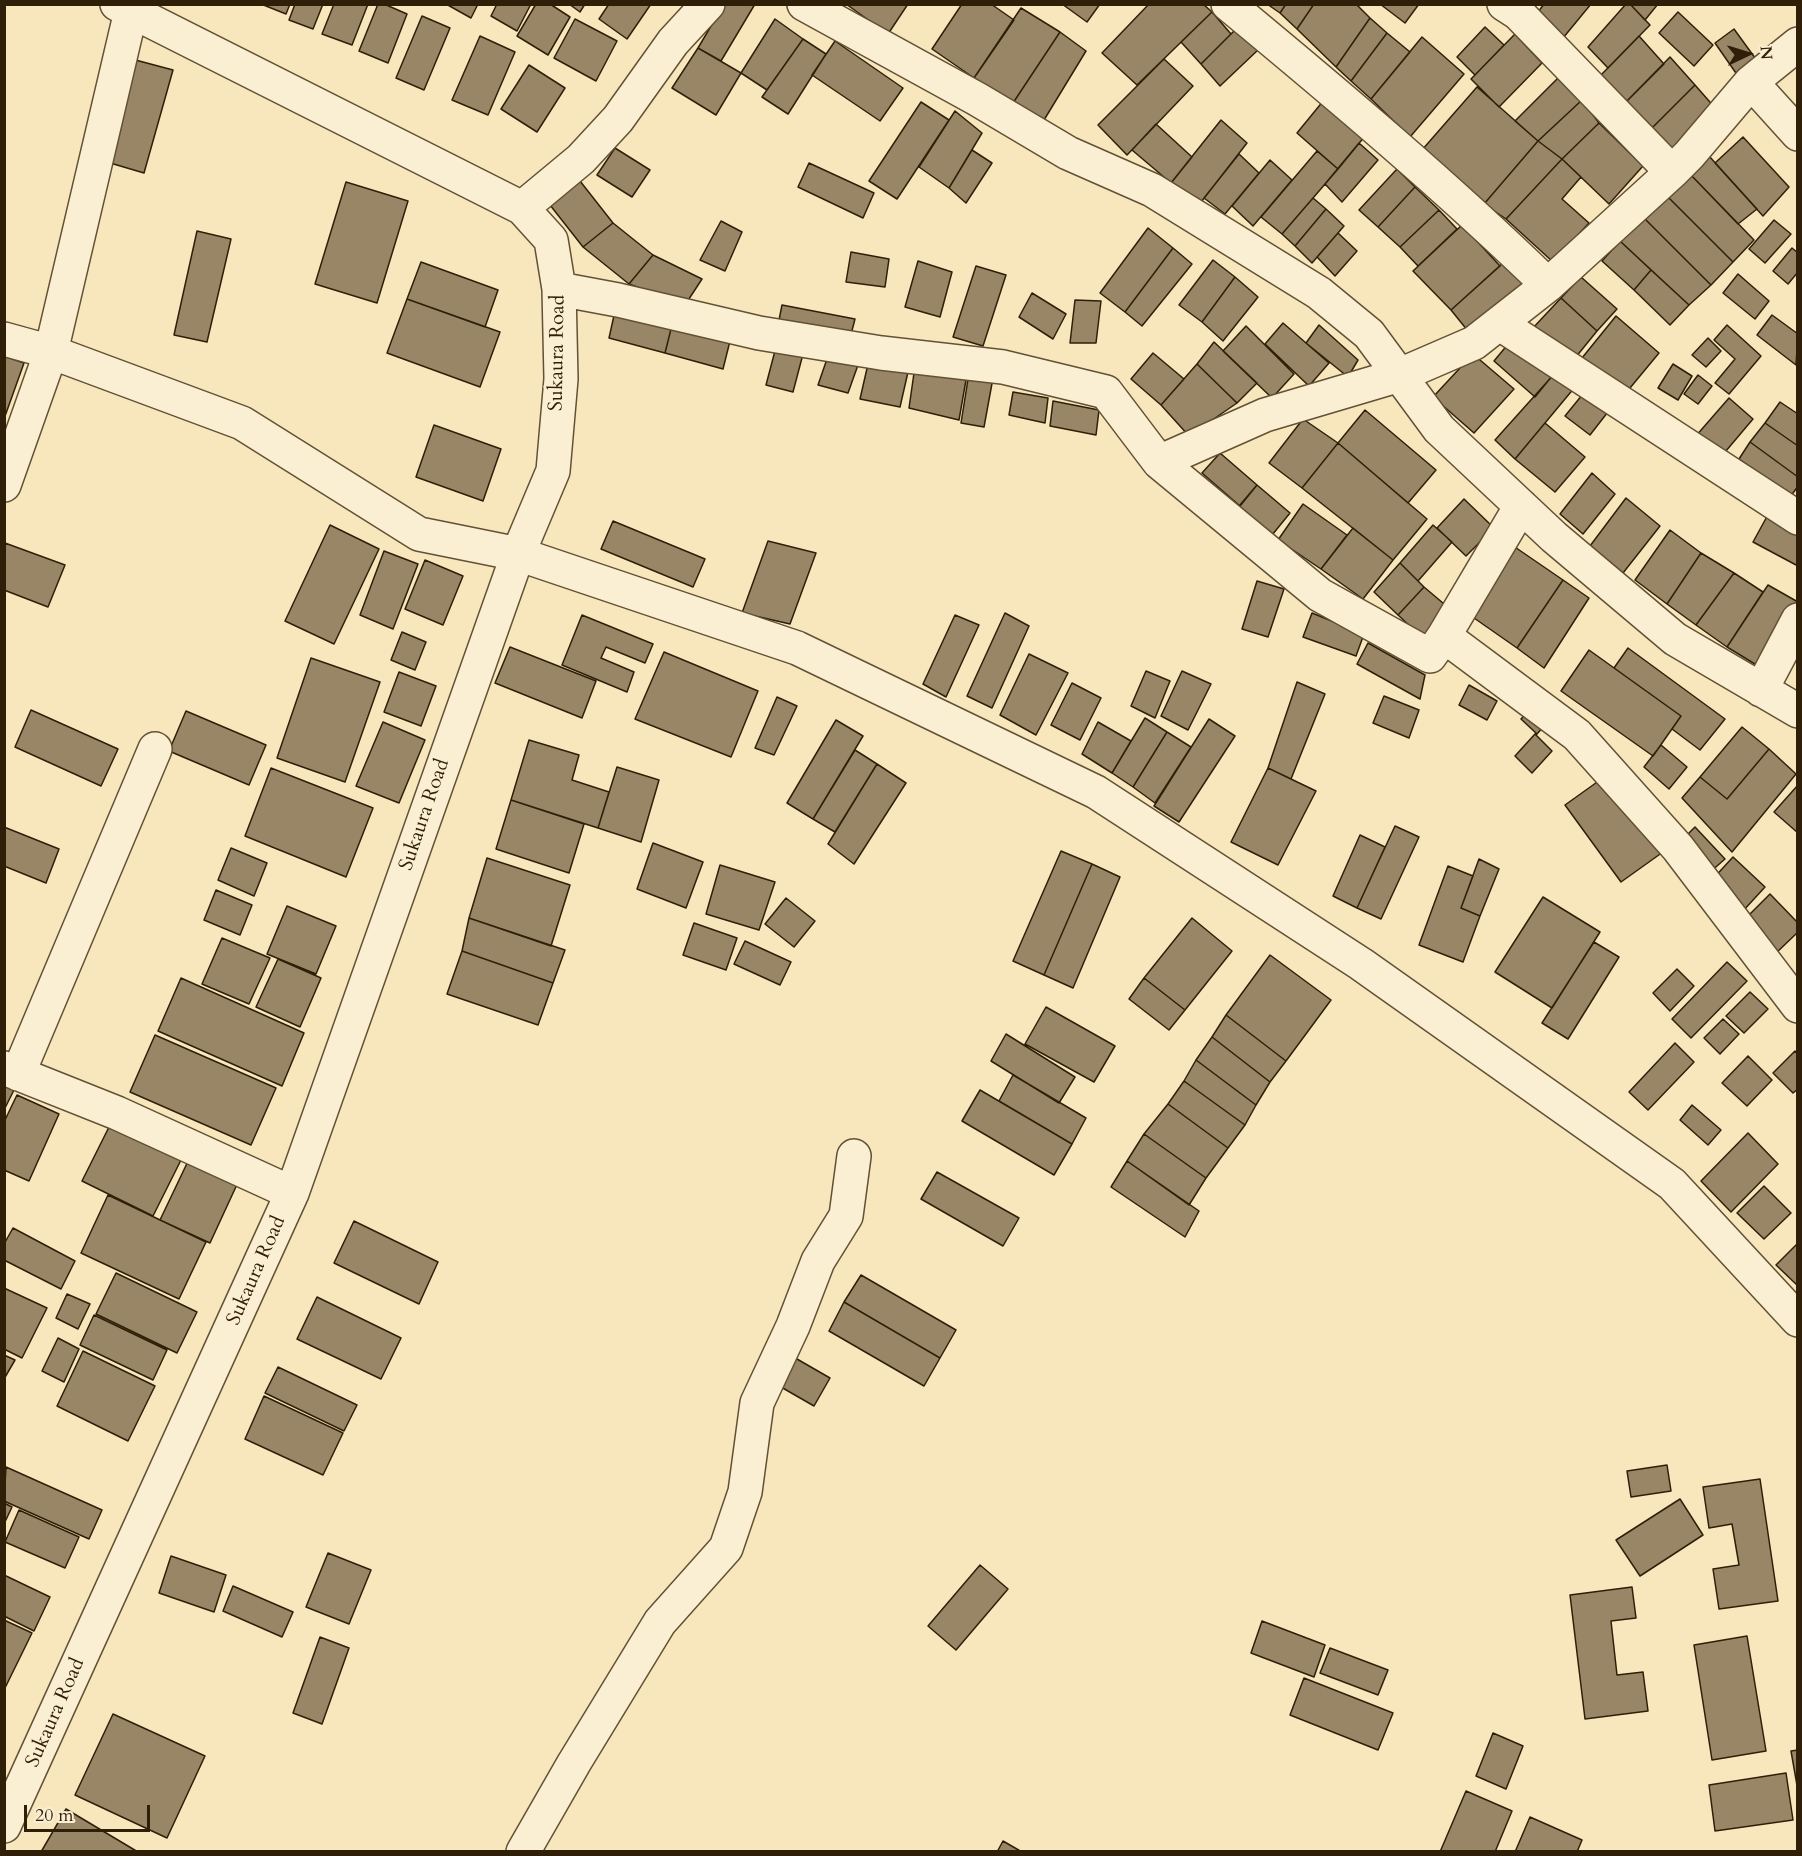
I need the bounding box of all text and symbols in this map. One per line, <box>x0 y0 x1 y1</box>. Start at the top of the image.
north arrow <box>1718 24 1778 84</box>
text: N <box>1754 45 1777 60</box>
street label: Sukaura Road <box>545 295 571 411</box>
street label: Sukaura Road <box>395 756 455 874</box>
street label: Sukaura Road <box>222 1213 292 1329</box>
street label: Sukaura Road <box>21 1655 91 1771</box>
scale bar <box>27 1793 153 1831</box>
text: 20 m <box>35 1803 74 1828</box>

